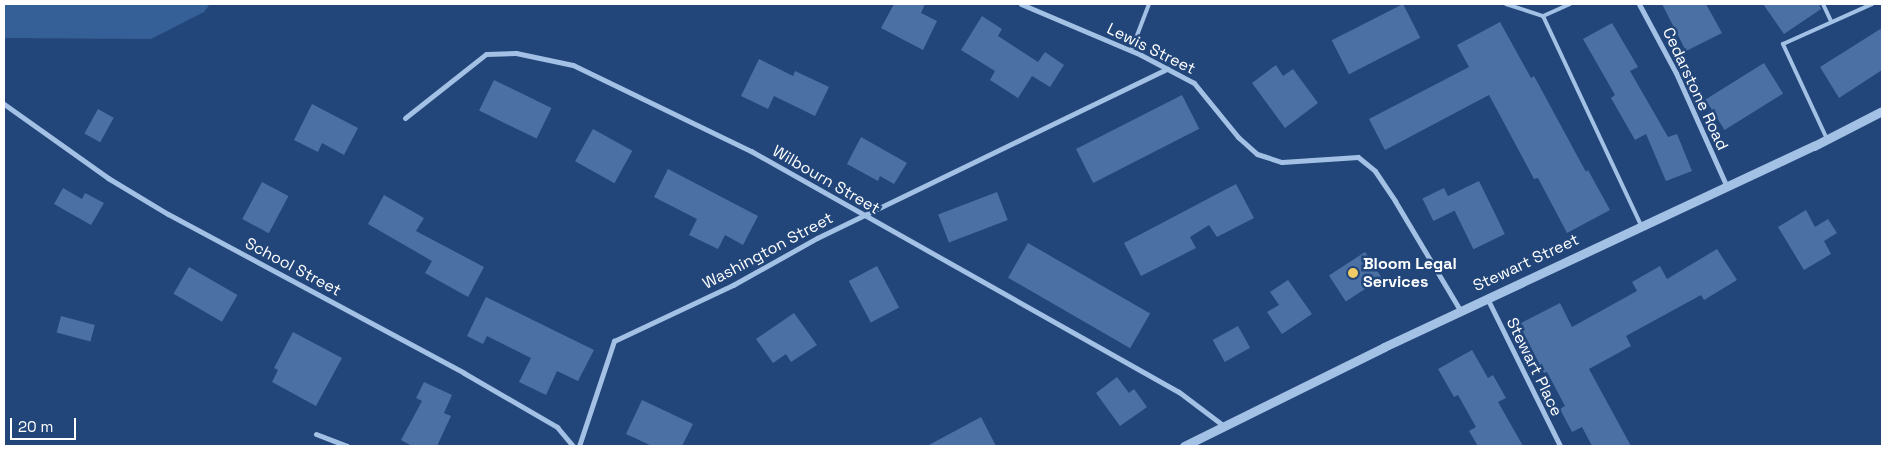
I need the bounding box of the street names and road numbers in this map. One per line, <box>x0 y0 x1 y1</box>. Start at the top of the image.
street label: Lewis Street <box>1104 19 1198 79</box>
street label: Cedarstone Road <box>1658 25 1732 153</box>
street label: Wilbourn Street <box>769 142 883 218</box>
street label: Washington Street <box>699 208 837 294</box>
street label: Stewart Street <box>1470 230 1582 296</box>
street label: School Street <box>242 234 344 300</box>
street label: Stewart Place <box>1502 315 1566 419</box>

